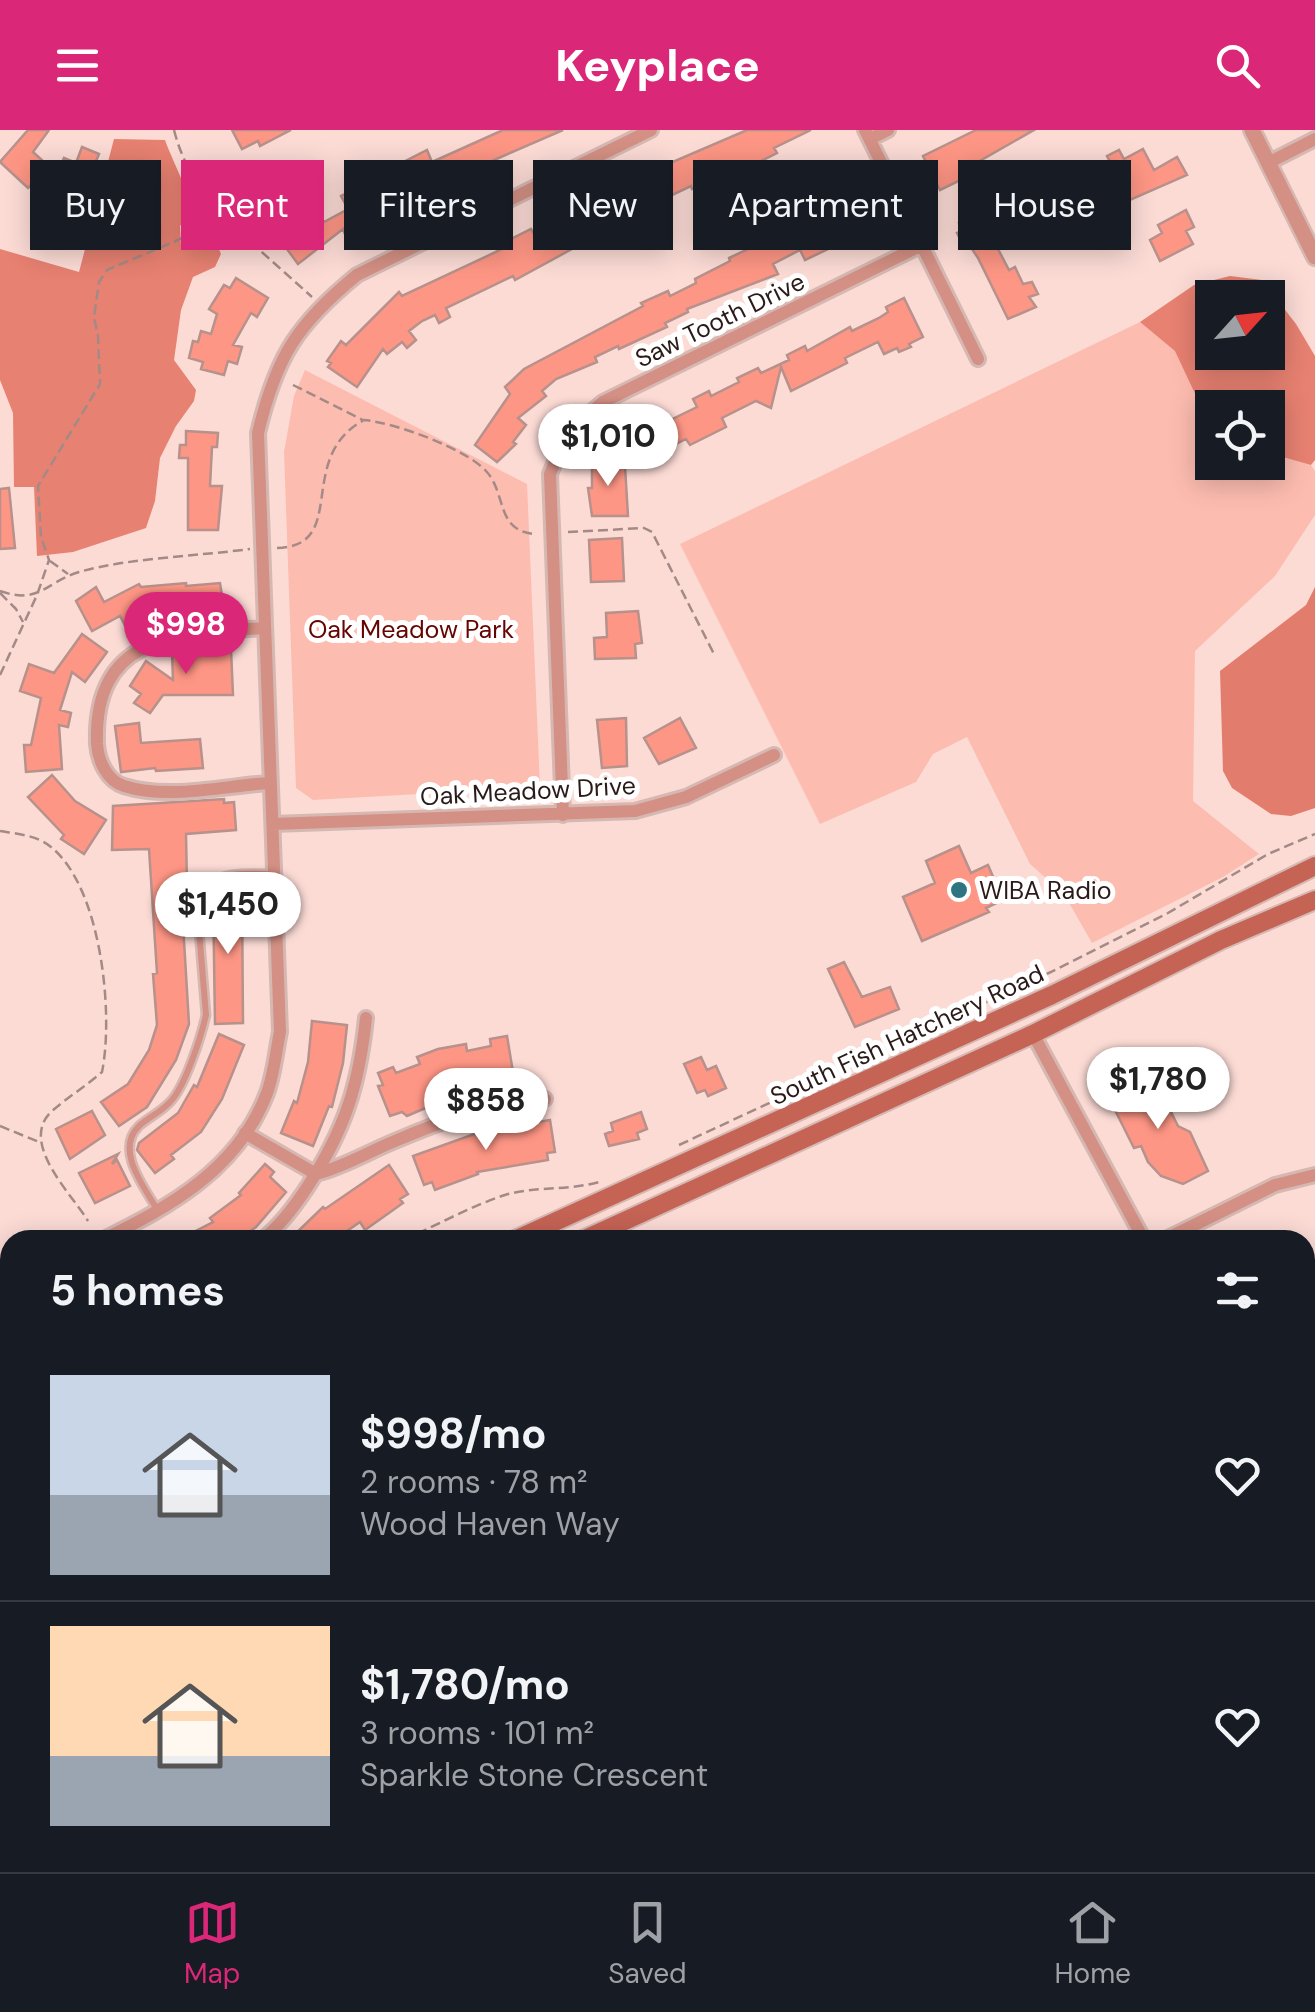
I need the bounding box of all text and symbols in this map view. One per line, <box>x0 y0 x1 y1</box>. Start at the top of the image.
text: Keyplace <box>555 36 760 95</box>
icon: menu <box>50 38 105 93</box>
icon: search <box>1210 38 1265 93</box>
chip: Buy <box>30 160 161 250</box>
chip: Rent <box>181 160 324 250</box>
chip: Filters <box>344 160 513 250</box>
chip: New <box>533 160 673 250</box>
chip: Apartment <box>693 160 938 250</box>
chip: House <box>958 160 1131 250</box>
street label: Saw Tooth Drive <box>630 265 810 375</box>
north arrow <box>1195 280 1285 370</box>
map controls <box>1195 280 1285 480</box>
button: locate <box>1195 390 1285 480</box>
pin: $1,010 <box>527 404 689 489</box>
text: $1,010 <box>560 415 656 457</box>
pin: $998 <box>127 592 245 677</box>
text: $998 <box>146 603 226 645</box>
park label: Oak Meadow Park <box>308 613 514 646</box>
street label: Oak Meadow Drive <box>419 769 637 813</box>
pin: $1,450 <box>147 872 309 957</box>
place label: WIBA Radio <box>979 874 1112 907</box>
marker: WIBA Radio <box>948 879 970 901</box>
text: $1,450 <box>177 883 279 925</box>
street label: South Fish Hatchery Road <box>765 957 1049 1113</box>
pin: $1,780 <box>1077 1047 1239 1132</box>
text: $1,780 <box>1109 1058 1207 1100</box>
pin: $858 <box>427 1068 545 1153</box>
text: $858 <box>446 1079 526 1121</box>
text: 5 homes <box>50 1263 225 1318</box>
icon: filters <box>1210 1263 1265 1318</box>
text: $998/mo <box>360 1406 547 1461</box>
icon: home <box>130 1415 250 1535</box>
icon: heart <box>1210 1448 1265 1503</box>
text: 2 rooms · 78 m² <box>360 1461 588 1503</box>
text: Wood Haven Way <box>360 1503 620 1545</box>
text: $1,780/mo <box>360 1657 570 1712</box>
icon: home <box>130 1666 250 1786</box>
icon: heart <box>1210 1699 1265 1754</box>
text: 3 rooms · 101 m² <box>360 1712 594 1754</box>
text: Sparkle Stone Crescent <box>360 1754 708 1796</box>
tab: Map <box>184 1895 240 1992</box>
tab: Saved <box>608 1895 687 1992</box>
tab: Home <box>1055 1895 1131 1992</box>

